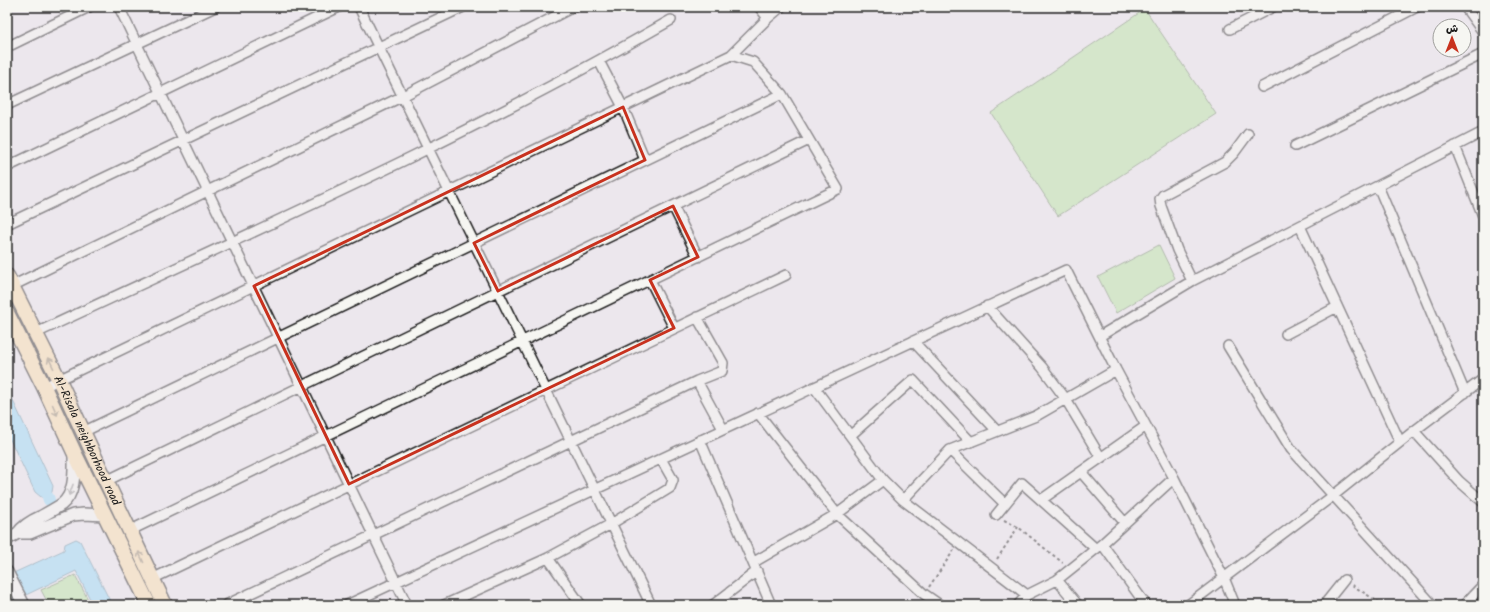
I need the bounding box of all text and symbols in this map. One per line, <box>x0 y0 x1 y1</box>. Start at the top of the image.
north arrow <box>1432 18 1472 58</box>
text: ش <box>1446 20 1458 38</box>
one-way arrow <box>47 358 54 370</box>
street label: Al-Risala neighborhood road <box>49 372 126 510</box>
one-way arrow <box>52 404 59 416</box>
one-way arrow <box>66 484 74 496</box>
one-way arrow <box>137 552 145 564</box>

